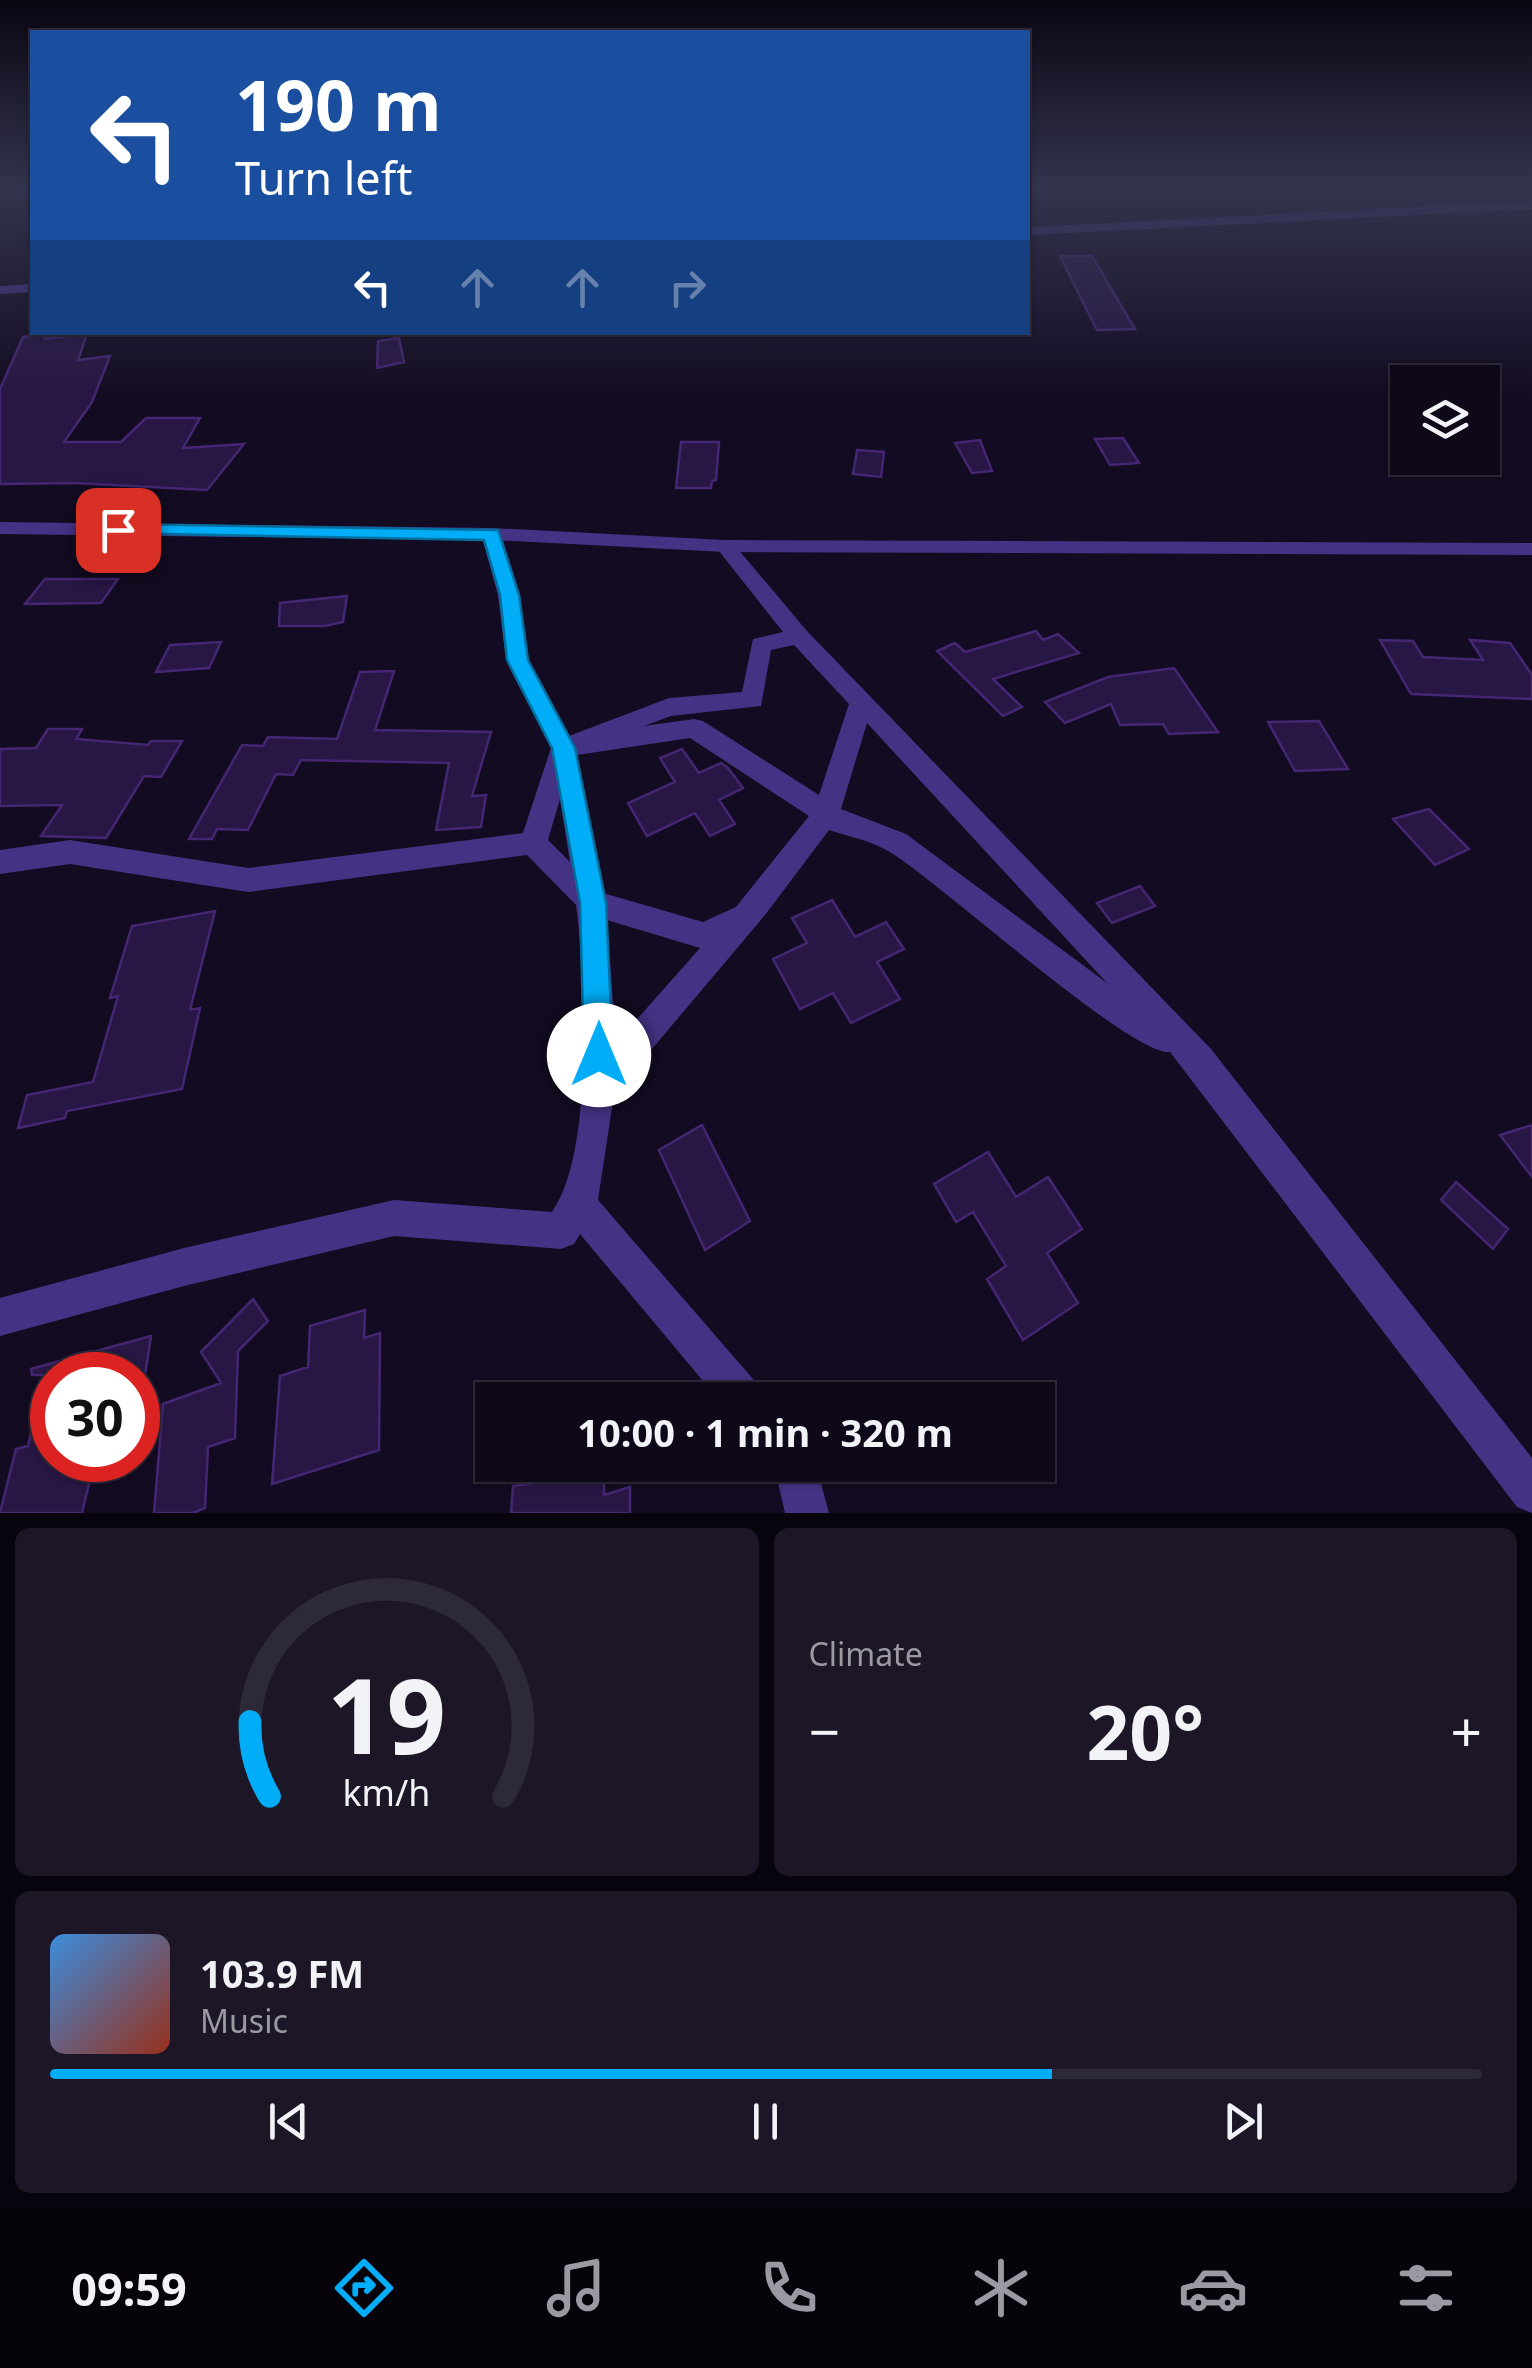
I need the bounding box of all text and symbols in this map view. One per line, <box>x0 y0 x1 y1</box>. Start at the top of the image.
text: 190 m <box>235 56 442 152</box>
icon: left <box>70 70 200 200</box>
text: Turn left <box>235 147 412 208</box>
icon: left <box>345 260 400 315</box>
icon: ahead <box>450 260 505 315</box>
icon: ahead <box>555 260 610 315</box>
icon: right <box>660 260 715 315</box>
map controls <box>1390 365 1500 475</box>
button: layers <box>1390 365 1500 475</box>
pin <box>76 488 161 573</box>
icon: arrive <box>91 503 146 558</box>
position arrow <box>547 1003 651 1107</box>
speed limit sign: 30 <box>30 1352 160 1482</box>
text: 10:00 · 1 min · 320 m <box>577 1406 953 1458</box>
text: Climate <box>809 1632 923 1675</box>
text: 19 <box>327 1643 446 1784</box>
text: 20° <box>1086 1680 1204 1782</box>
text: − <box>809 1693 840 1768</box>
text: + <box>1451 1693 1482 1768</box>
text: km/h <box>343 1768 431 1816</box>
text: 103.9 FM <box>200 1947 364 1999</box>
text: Music <box>200 1999 288 2042</box>
icon: previous <box>261 2094 316 2149</box>
icon: pause <box>738 2094 793 2149</box>
icon: next <box>1216 2094 1271 2149</box>
icon: directions <box>329 2253 399 2323</box>
icon: music <box>541 2253 611 2323</box>
icon: phone <box>754 2253 824 2323</box>
icon: climate <box>966 2253 1036 2323</box>
icon: car <box>1178 2253 1248 2323</box>
icon: filters <box>1391 2253 1461 2323</box>
text: 09:59 <box>71 2258 187 2319</box>

